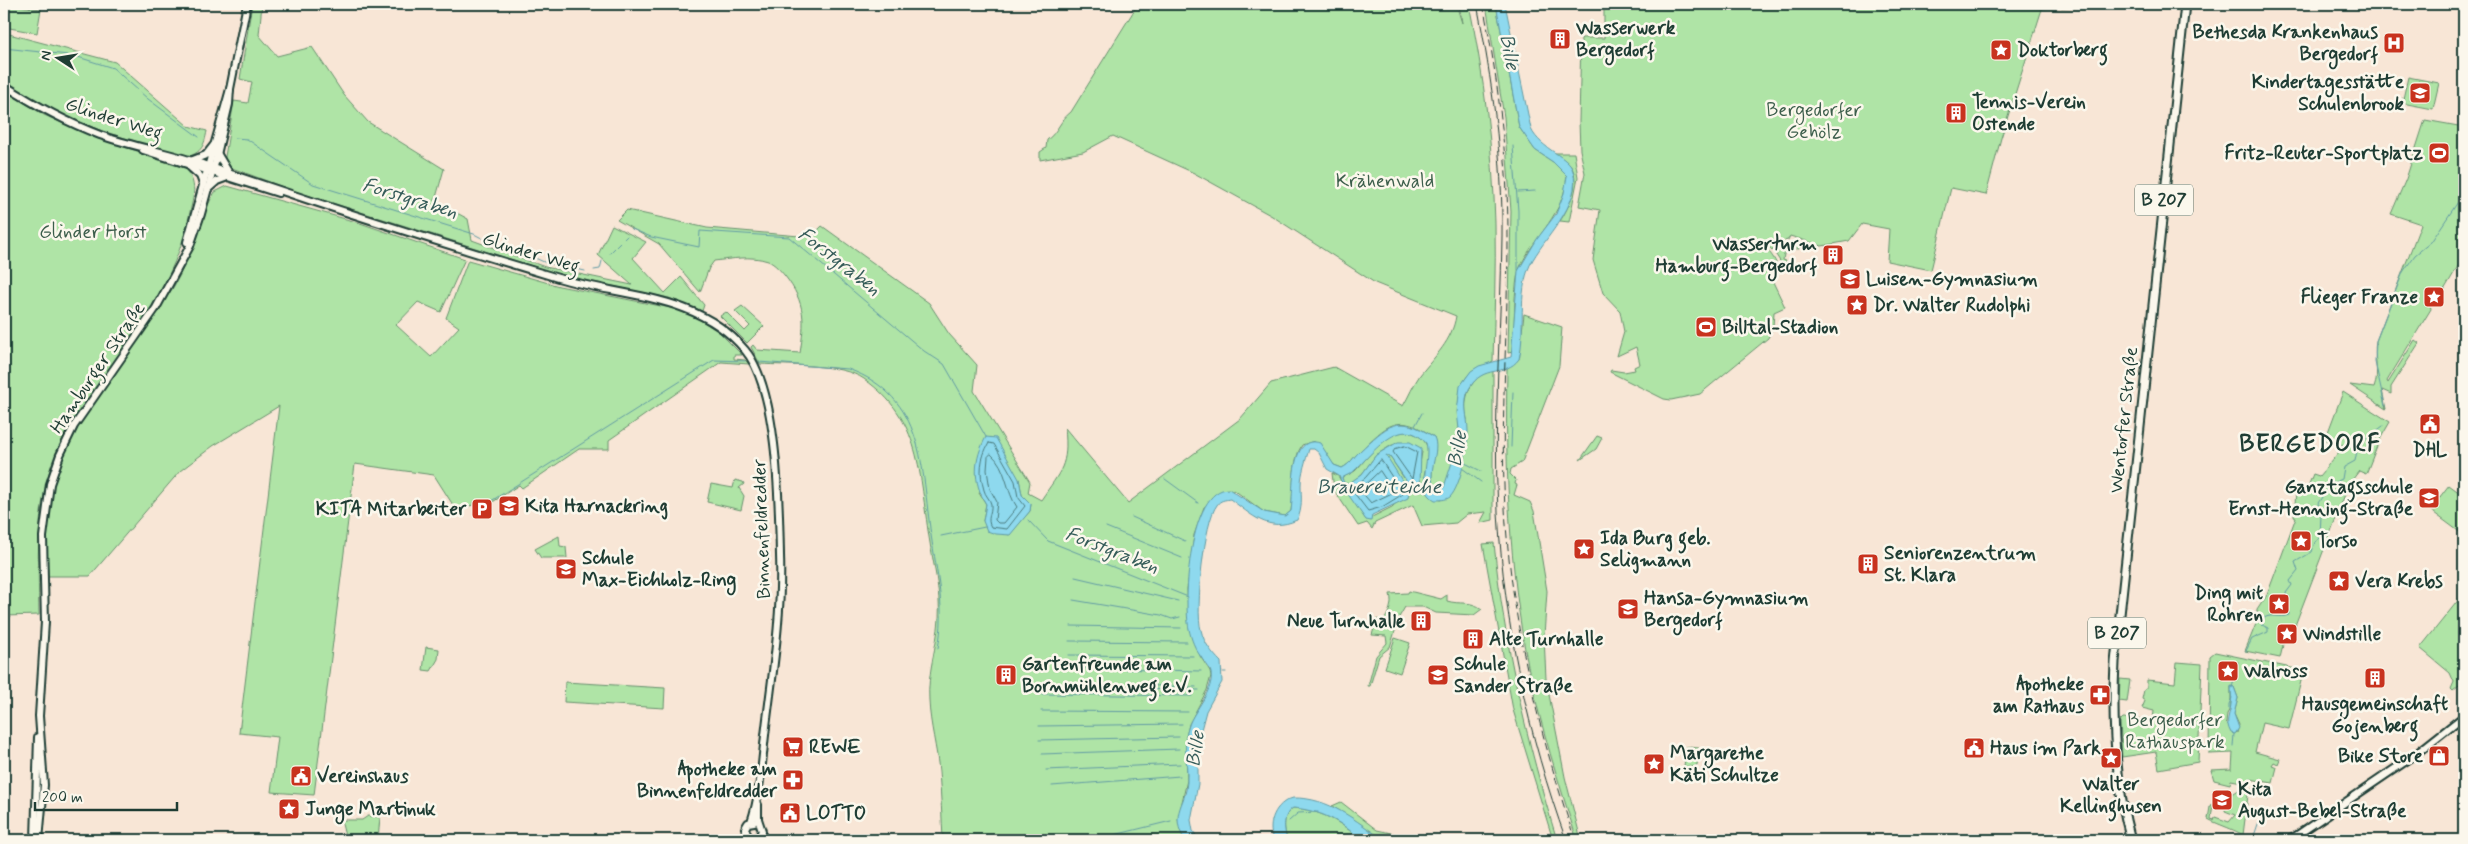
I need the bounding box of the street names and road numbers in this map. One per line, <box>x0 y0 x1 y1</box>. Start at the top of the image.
street label: Glinder Weg <box>61 92 166 149</box>
road number: B 207 <box>2135 184 2193 216</box>
street label: Glinder Weg <box>478 226 583 283</box>
street label: Hamburger Straße <box>45 297 154 440</box>
street label: Wentorfer Straße <box>2104 346 2144 494</box>
street label: Binnenfeldredder <box>747 458 777 599</box>
road number: B 207 <box>2088 618 2146 648</box>

